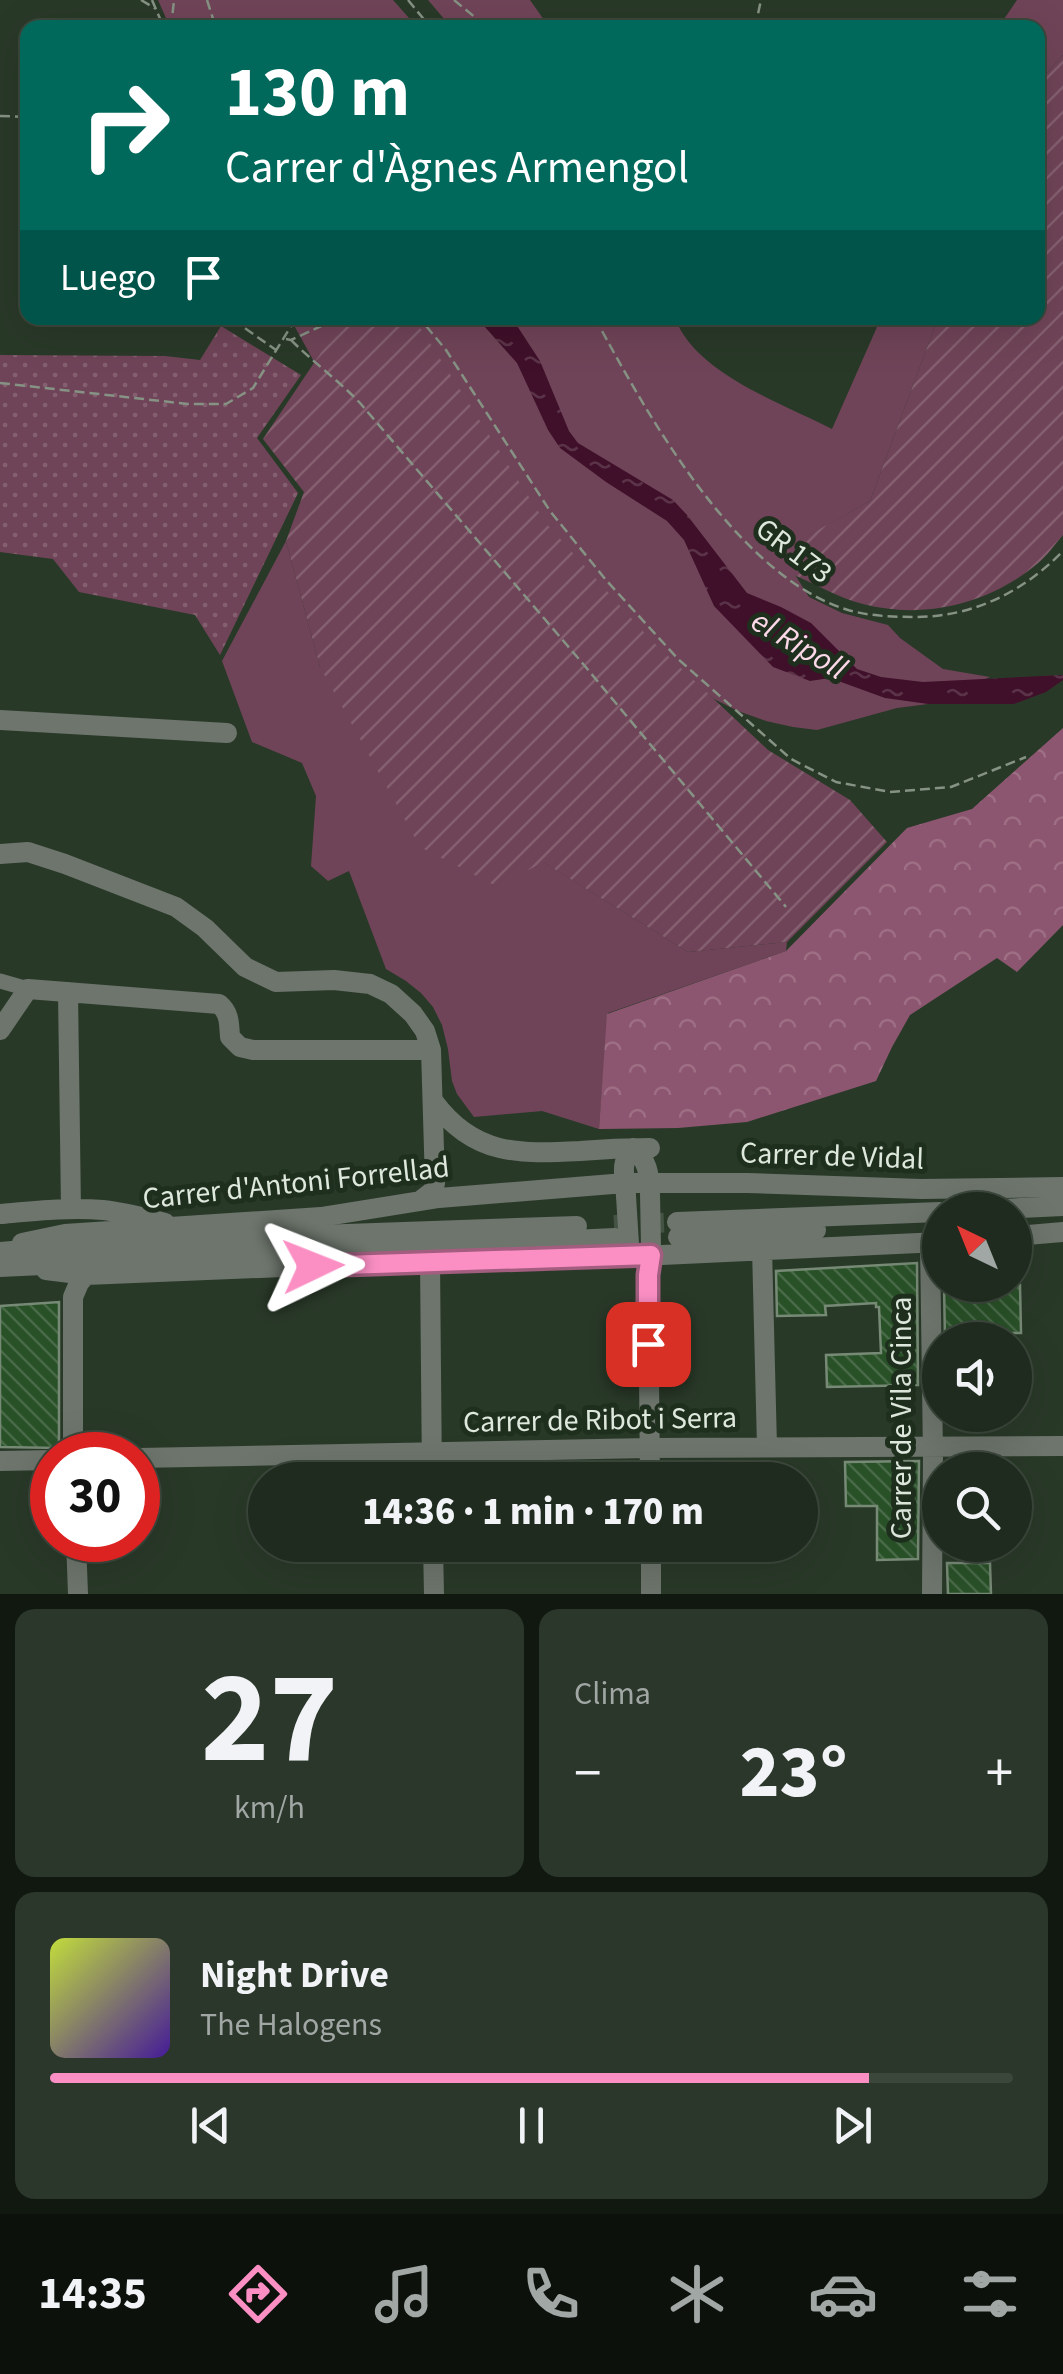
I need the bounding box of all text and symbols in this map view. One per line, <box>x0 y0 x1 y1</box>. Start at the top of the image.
text: 130 m <box>225 43 410 143</box>
icon: right <box>60 60 190 190</box>
text: Carrer d'Àgnes Armengol <box>225 136 689 200</box>
icon: arrive <box>176 250 231 305</box>
text: Luego <box>60 251 156 305</box>
street label: GR 173 <box>747 508 841 594</box>
water label: el Ripoll <box>742 598 856 692</box>
street label: Carrer de Vidal <box>739 1131 925 1181</box>
street label: Carrer d'Antoni Forrellad <box>141 1146 451 1220</box>
north arrow <box>922 1192 1032 1302</box>
map controls <box>922 1192 1032 1562</box>
position arrow <box>261 1214 365 1318</box>
street label: Carrer de Vila Cinca <box>880 1297 923 1539</box>
pin <box>606 1302 691 1387</box>
icon: arrive <box>621 1317 676 1372</box>
button: sound <box>922 1322 1032 1432</box>
street label: Carrer de Ribot i Serra <box>463 1396 737 1444</box>
speed limit sign: 30 <box>30 1432 160 1562</box>
button: search <box>922 1452 1032 1562</box>
text: 14:36 · 1 min · 170 m <box>362 1485 704 1539</box>
text: 27 <box>201 1627 338 1812</box>
text: Clima <box>574 1671 651 1717</box>
text: 23° <box>740 1719 847 1826</box>
text: − <box>574 1735 601 1813</box>
text: + <box>986 1735 1013 1813</box>
text: km/h <box>234 1785 305 1831</box>
text: Night Drive <box>200 1948 389 2002</box>
text: The Halogens <box>200 2002 382 2048</box>
icon: previous <box>183 2098 238 2153</box>
icon: pause <box>504 2098 559 2153</box>
icon: next <box>825 2098 880 2153</box>
icon: directions <box>223 2259 293 2329</box>
icon: music <box>369 2259 439 2329</box>
icon: phone <box>516 2259 586 2329</box>
icon: climate <box>662 2259 732 2329</box>
icon: car <box>808 2259 878 2329</box>
icon: filters <box>955 2259 1025 2329</box>
text: 14:35 <box>38 2262 147 2326</box>

